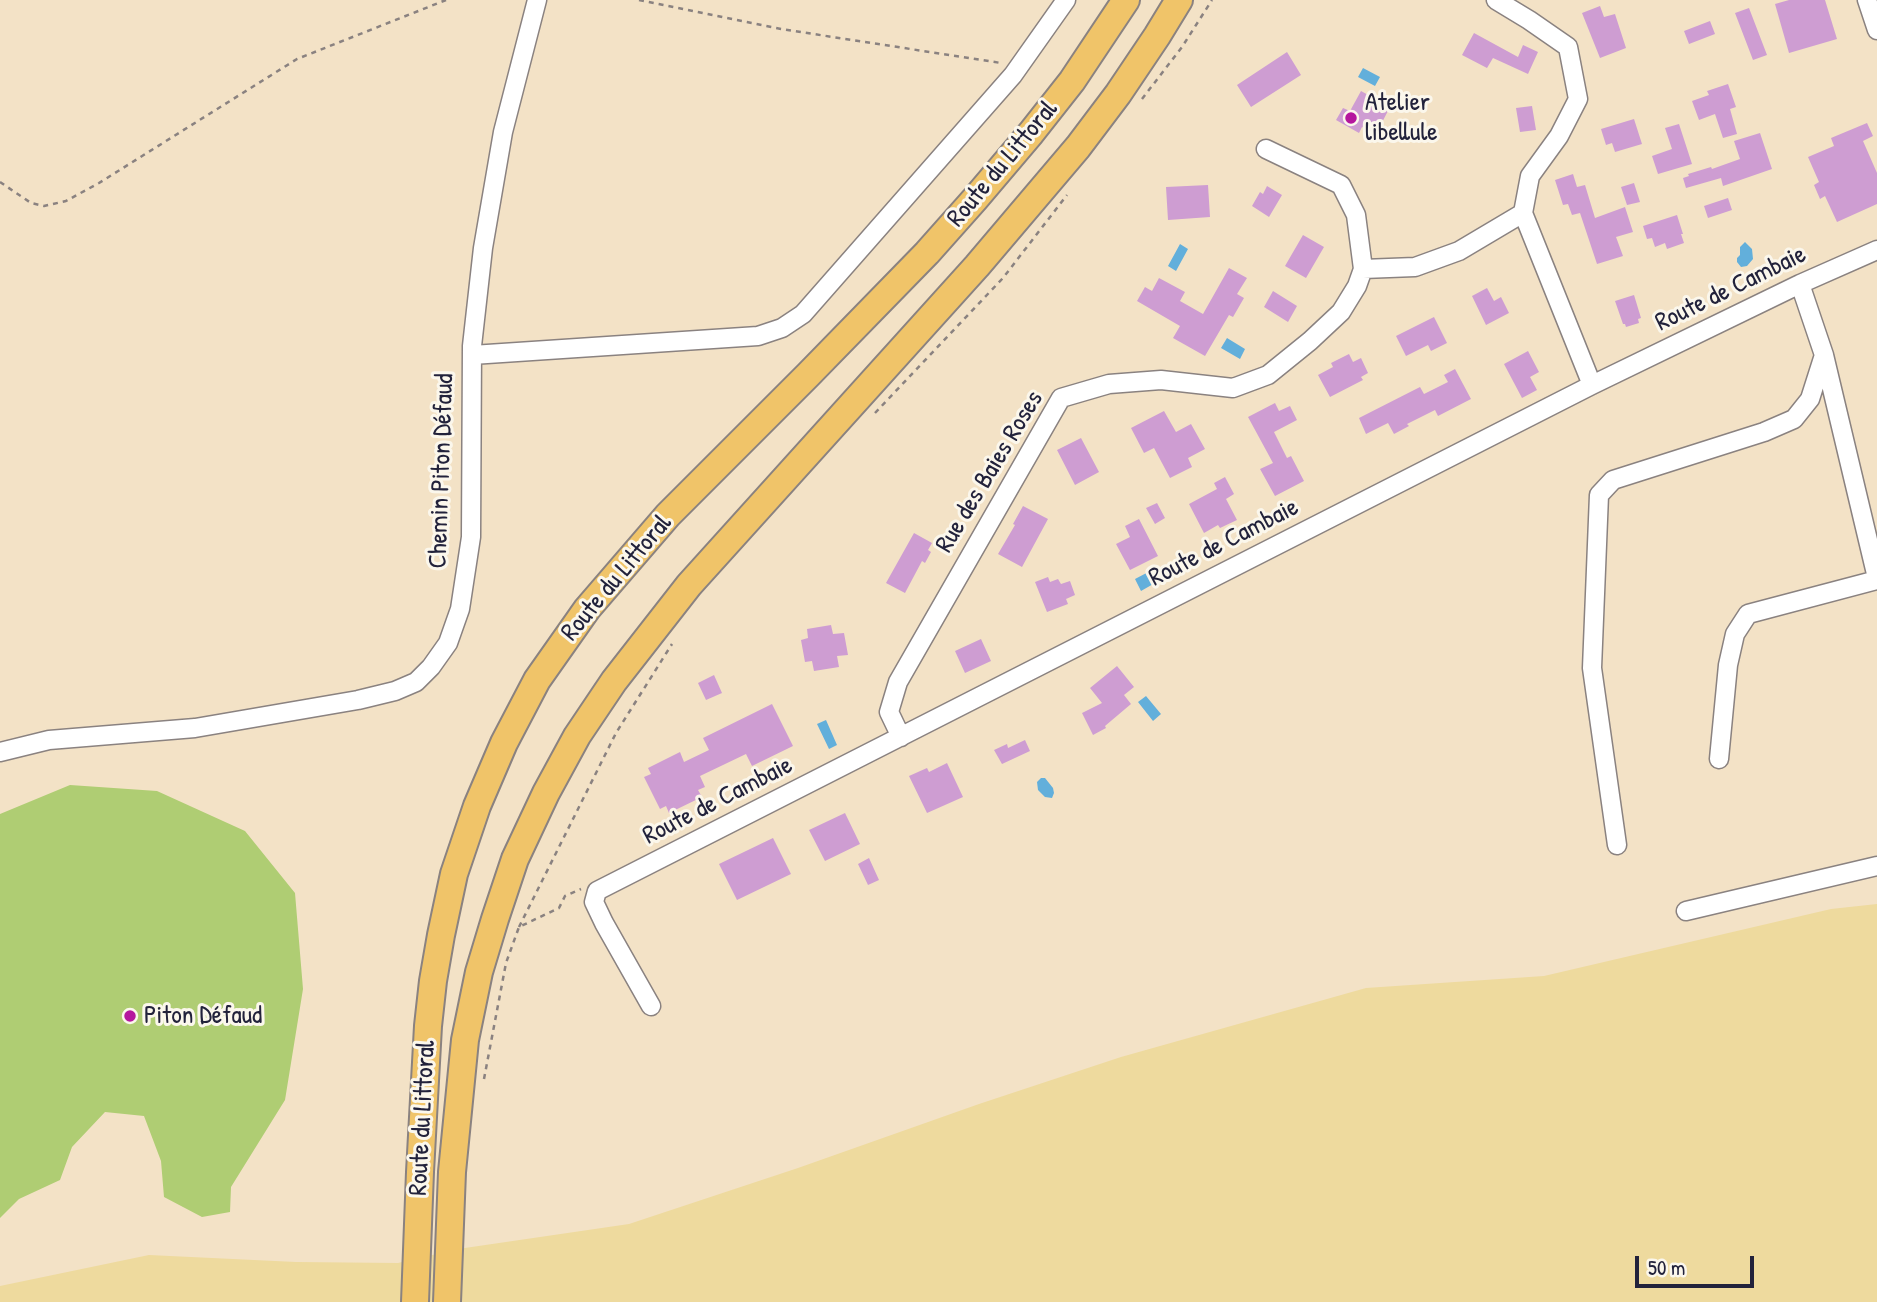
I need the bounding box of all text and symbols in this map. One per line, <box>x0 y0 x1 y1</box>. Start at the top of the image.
place label: Atelier libellule <box>1365 87 1438 148</box>
street label: Route du Littoral <box>941 94 1065 234</box>
marker: Atelier libellule <box>1343 110 1359 126</box>
street label: Route de Cambaie <box>1651 239 1811 339</box>
street label: Chemin Piton Défaud <box>423 373 461 569</box>
street label: Rue des Baies Roses <box>929 385 1051 559</box>
street label: Route de Cambaie <box>1144 492 1304 594</box>
street label: Route du Littoral <box>555 508 679 648</box>
street label: Route de Cambaie <box>638 750 798 852</box>
place label: Piton Défaud <box>144 1000 262 1032</box>
marker: Piton Défaud <box>122 1008 138 1024</box>
street label: Route du Littoral <box>403 1040 443 1196</box>
scale bar <box>1639 1242 1758 1286</box>
text: 50 m <box>1648 1253 1685 1282</box>

